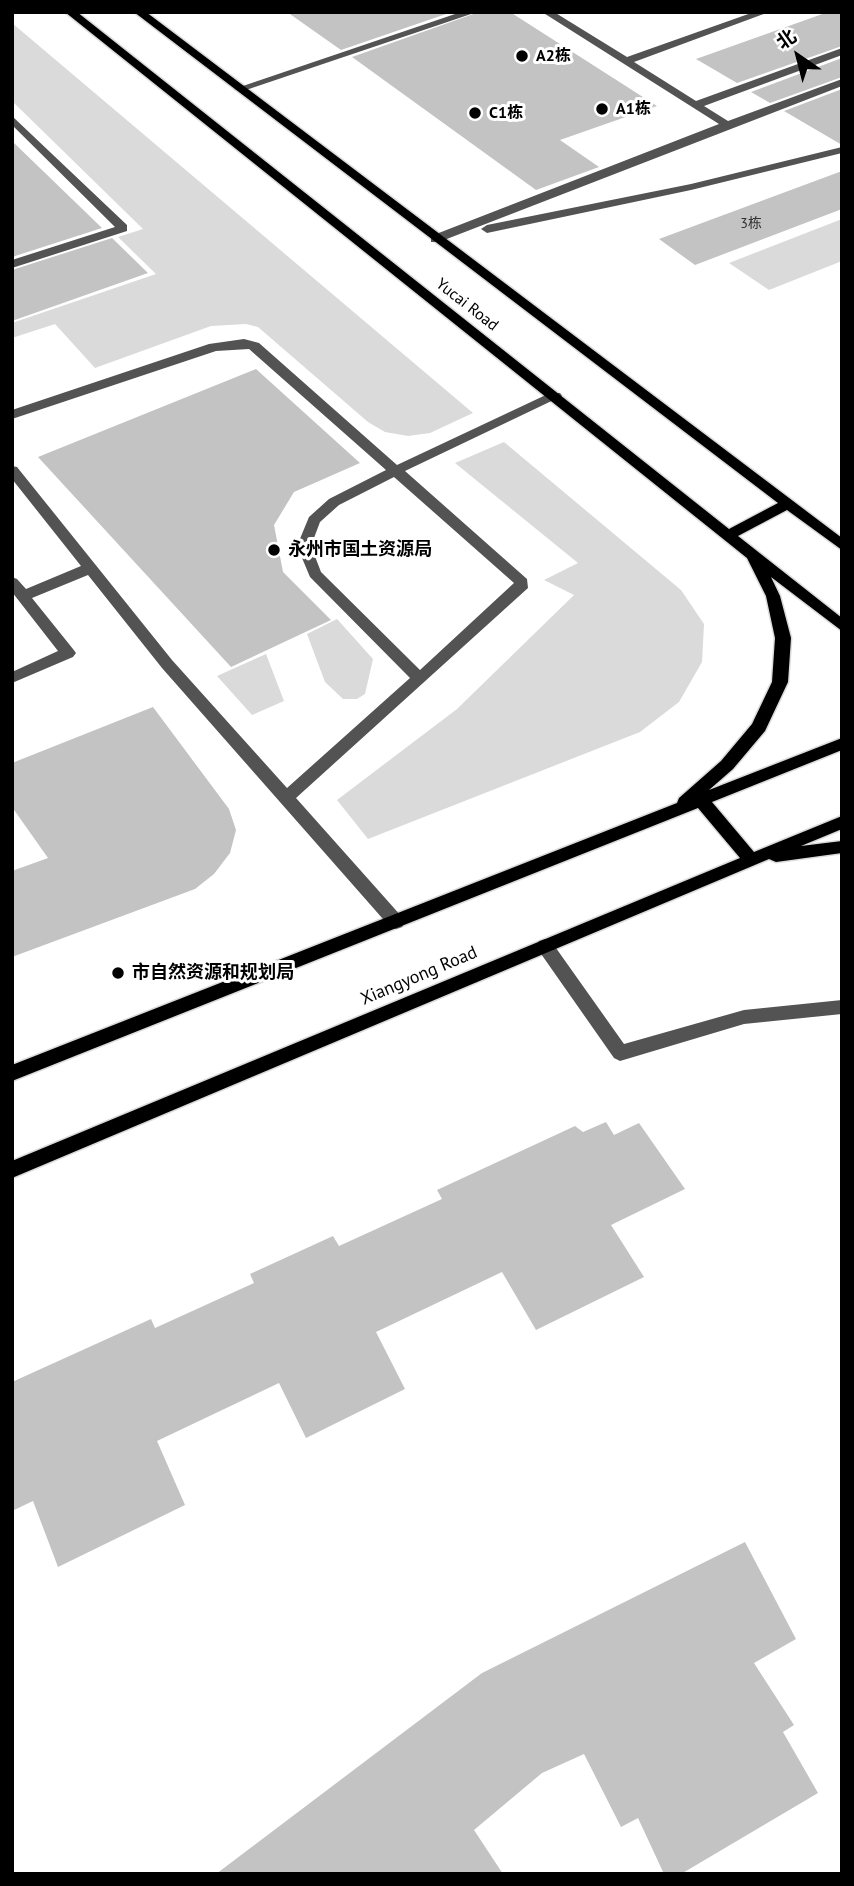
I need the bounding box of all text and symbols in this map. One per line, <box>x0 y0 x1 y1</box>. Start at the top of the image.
north arrow <box>763 21 833 91</box>
text: 北 <box>771 24 801 54</box>
place label: A2栋 <box>536 46 571 66</box>
marker: A2栋 <box>514 48 530 64</box>
place label: A1栋 <box>616 99 651 119</box>
marker: A1栋 <box>594 101 610 117</box>
place label: C1栋 <box>489 103 523 123</box>
marker: C1栋 <box>467 105 483 121</box>
house number: 3栋 <box>740 216 762 232</box>
street label: Yucai Road <box>432 275 502 335</box>
place label: 永州市国土资源局 <box>288 539 432 561</box>
marker: 永州市国土资源局 <box>266 542 282 558</box>
street label: Xiangyong Road <box>357 942 481 1010</box>
place label: 市自然资源和规划局 <box>132 962 294 984</box>
marker: 市自然资源和规划局 <box>110 965 126 981</box>

